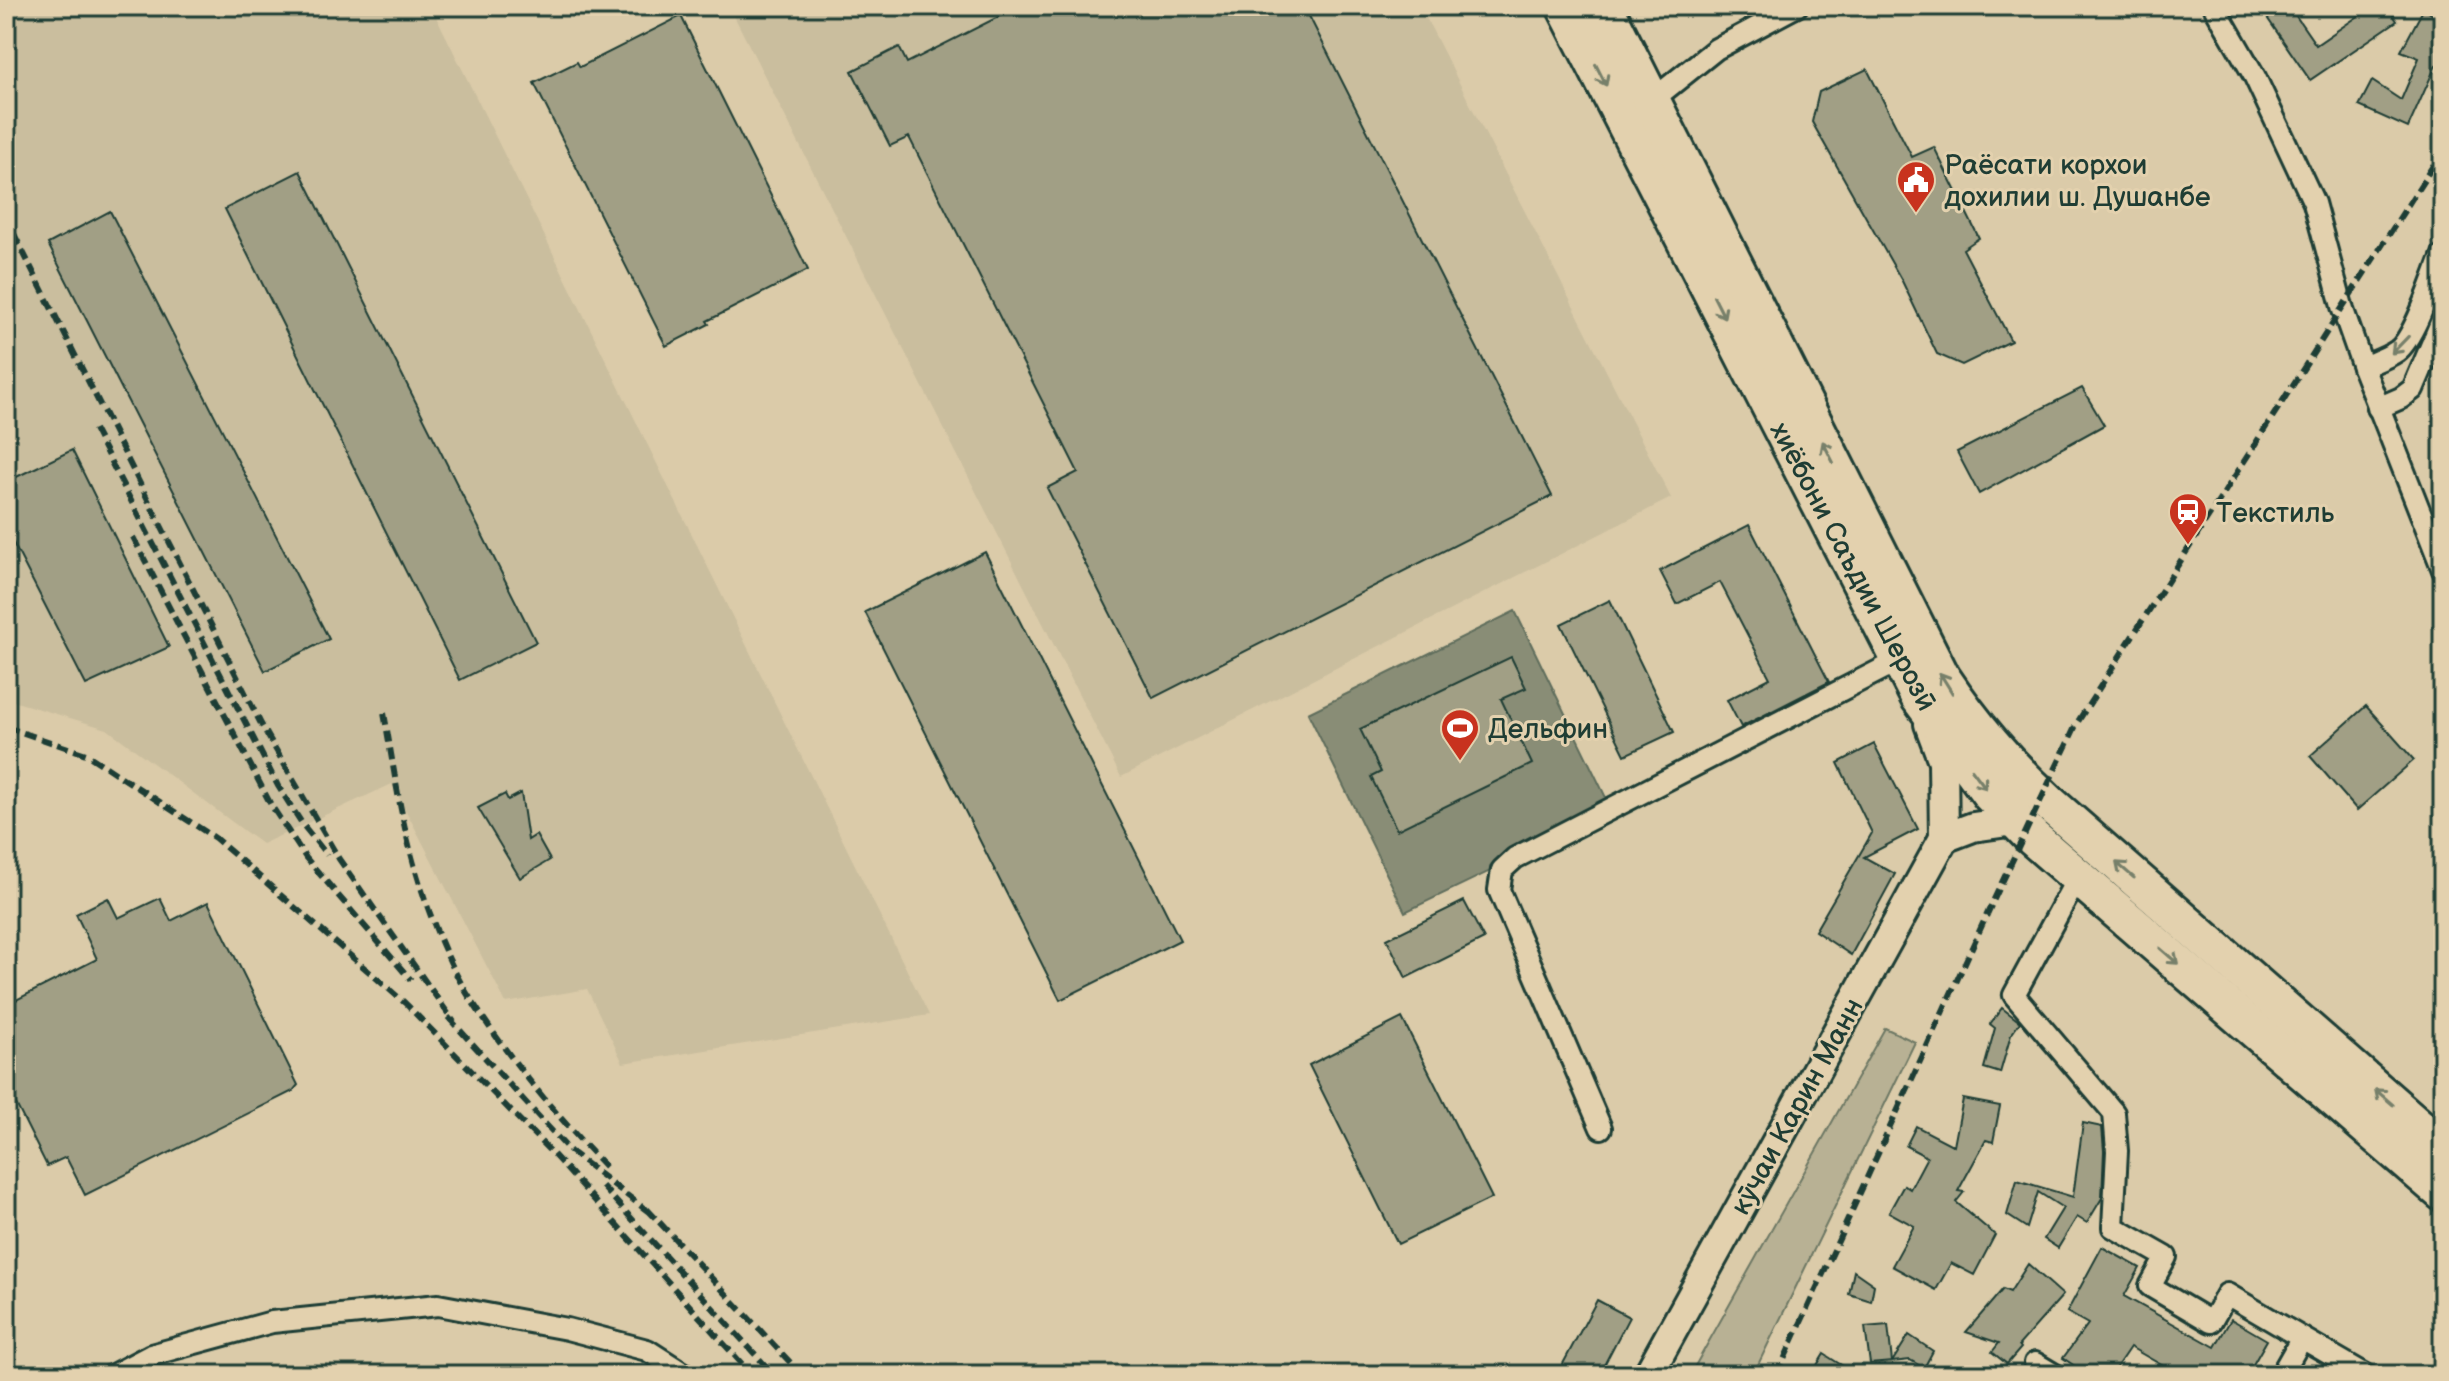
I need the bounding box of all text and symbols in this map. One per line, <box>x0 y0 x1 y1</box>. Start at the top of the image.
one-way arrow <box>1594 63 1609 87</box>
place label: Раёсати корхои дохилии ш. Душанбе <box>1944 149 2211 214</box>
public building icon: Раёсати корхои дохилии ш. Душанбе <box>1895 159 1937 214</box>
one-way arrow <box>1712 294 1728 318</box>
one-way arrow <box>2391 334 2411 354</box>
street label: хиёбони Саъдии Шерозӣ <box>1762 417 1943 717</box>
one-way arrow <box>1820 440 1836 464</box>
station icon: Текстиль <box>2167 491 2209 546</box>
place label: Текстиль <box>2216 497 2335 530</box>
one-way arrow <box>1938 673 1955 695</box>
sports icon: Дельфин <box>1439 707 1481 762</box>
place label: Дельфин <box>1488 713 1608 746</box>
one-way arrow <box>1971 768 1988 789</box>
one-way arrow <box>2116 861 2136 879</box>
one-way arrow <box>2159 947 2179 965</box>
street label: кӯчаи Карин Манн <box>1724 993 1871 1221</box>
one-way arrow <box>2375 1088 2395 1106</box>

